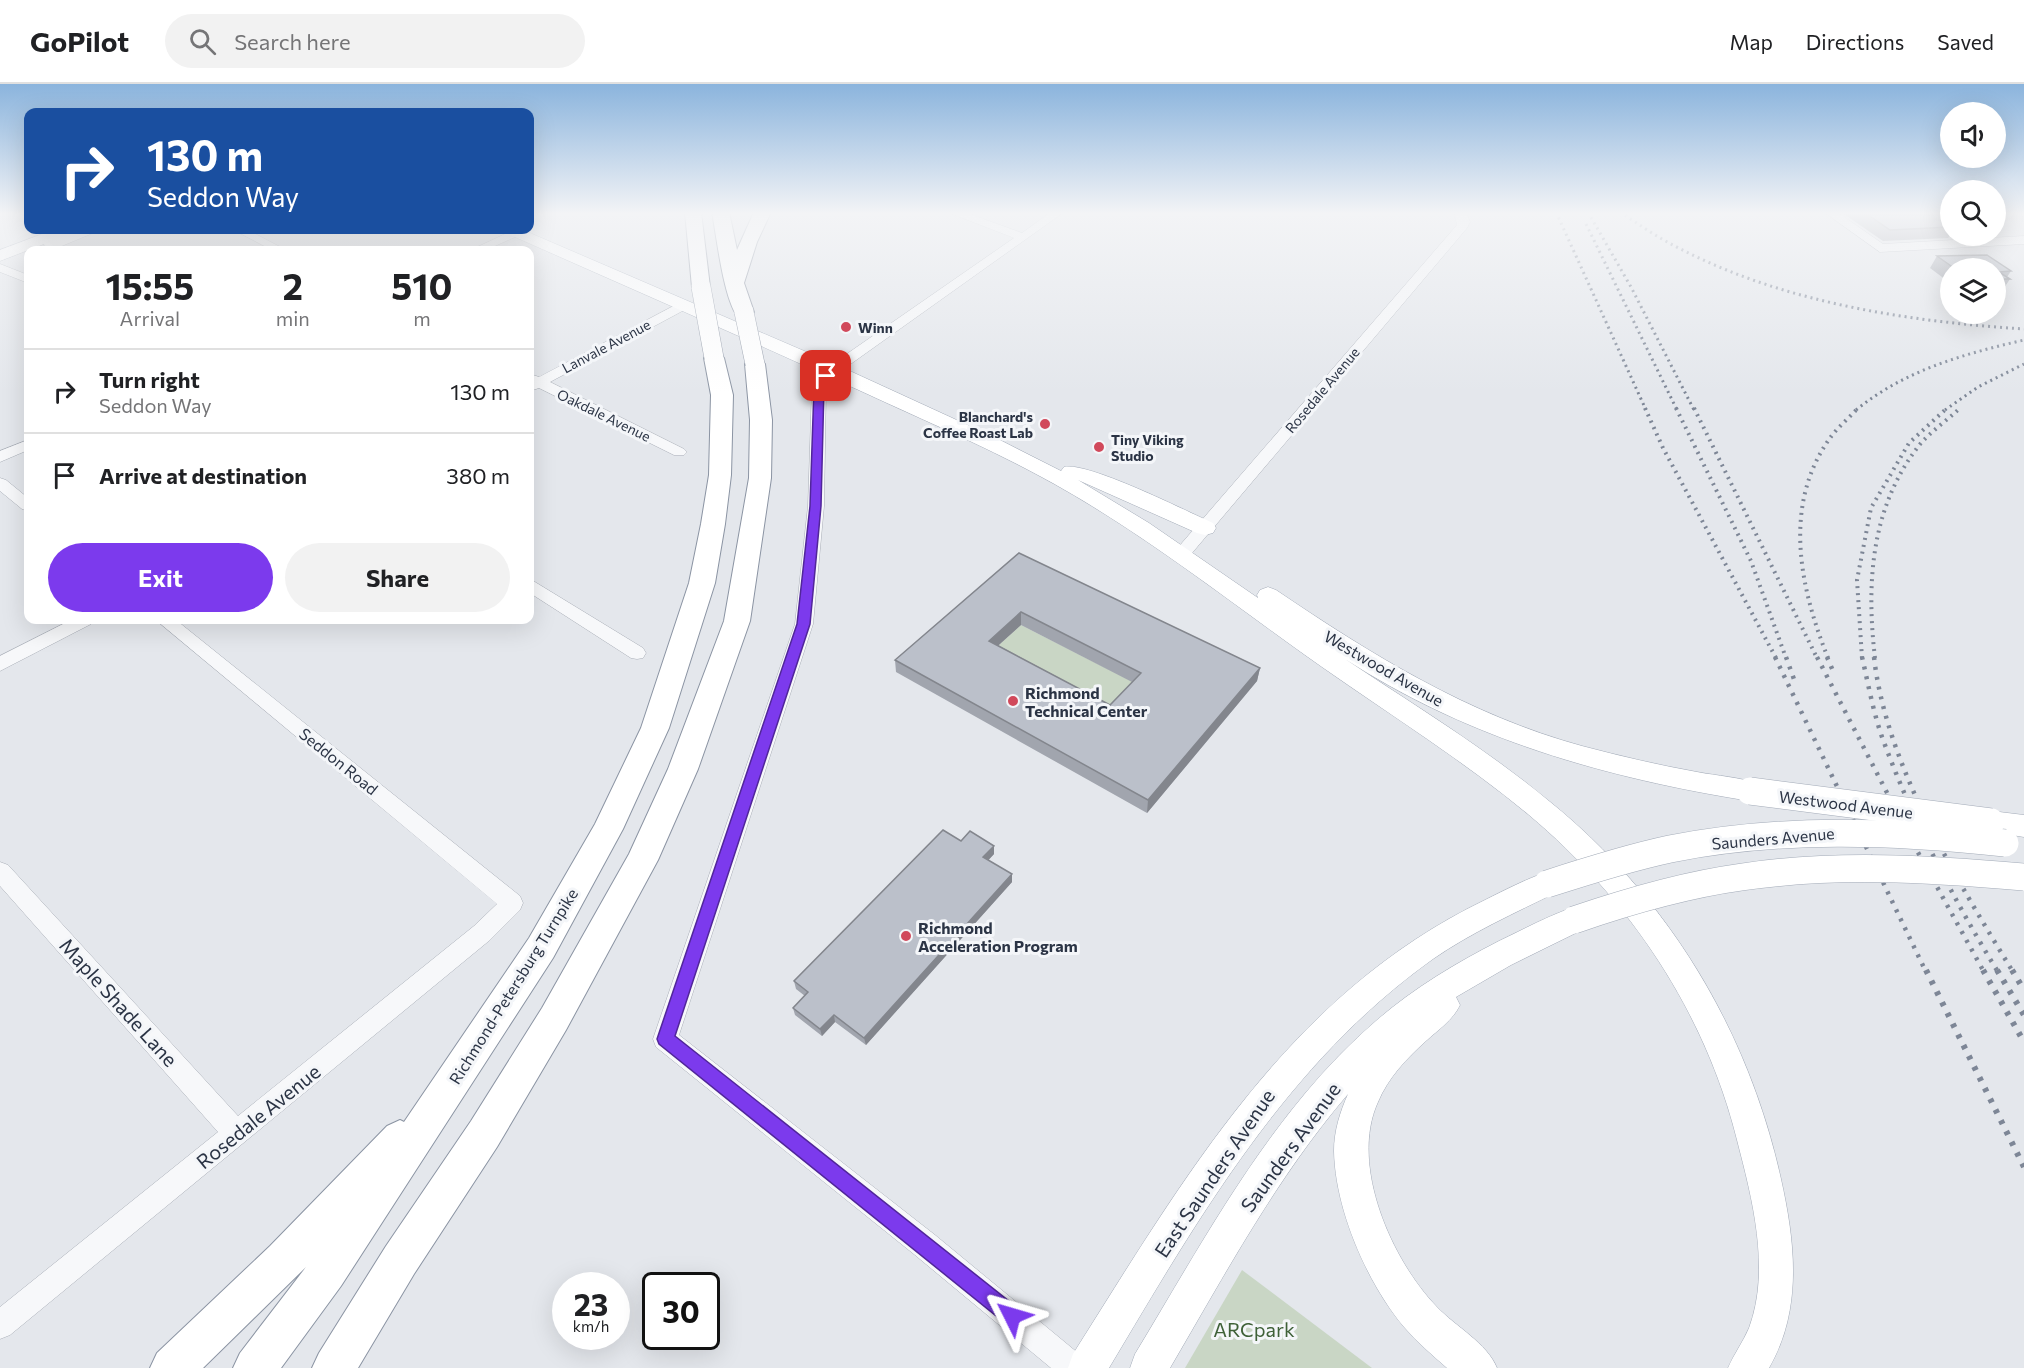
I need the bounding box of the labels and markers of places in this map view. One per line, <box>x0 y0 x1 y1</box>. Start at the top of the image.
place label: Winn <box>858 319 893 336</box>
marker: Winn <box>839 320 853 334</box>
pin <box>800 350 851 401</box>
place label: Blanchard's Coffee Roast Lab <box>923 408 1033 441</box>
marker: Blanchard's Coffee Roast Lab <box>1038 417 1052 431</box>
place label: Tiny Viking Studio <box>1111 431 1184 464</box>
marker: Tiny Viking Studio <box>1092 440 1106 454</box>
place label: Richmond Technical Center <box>1025 683 1148 720</box>
marker: Richmond Technical Center <box>1006 694 1020 708</box>
place label: Richmond Acceleration Program <box>918 918 1078 955</box>
marker: Richmond Acceleration Program <box>899 929 913 943</box>

